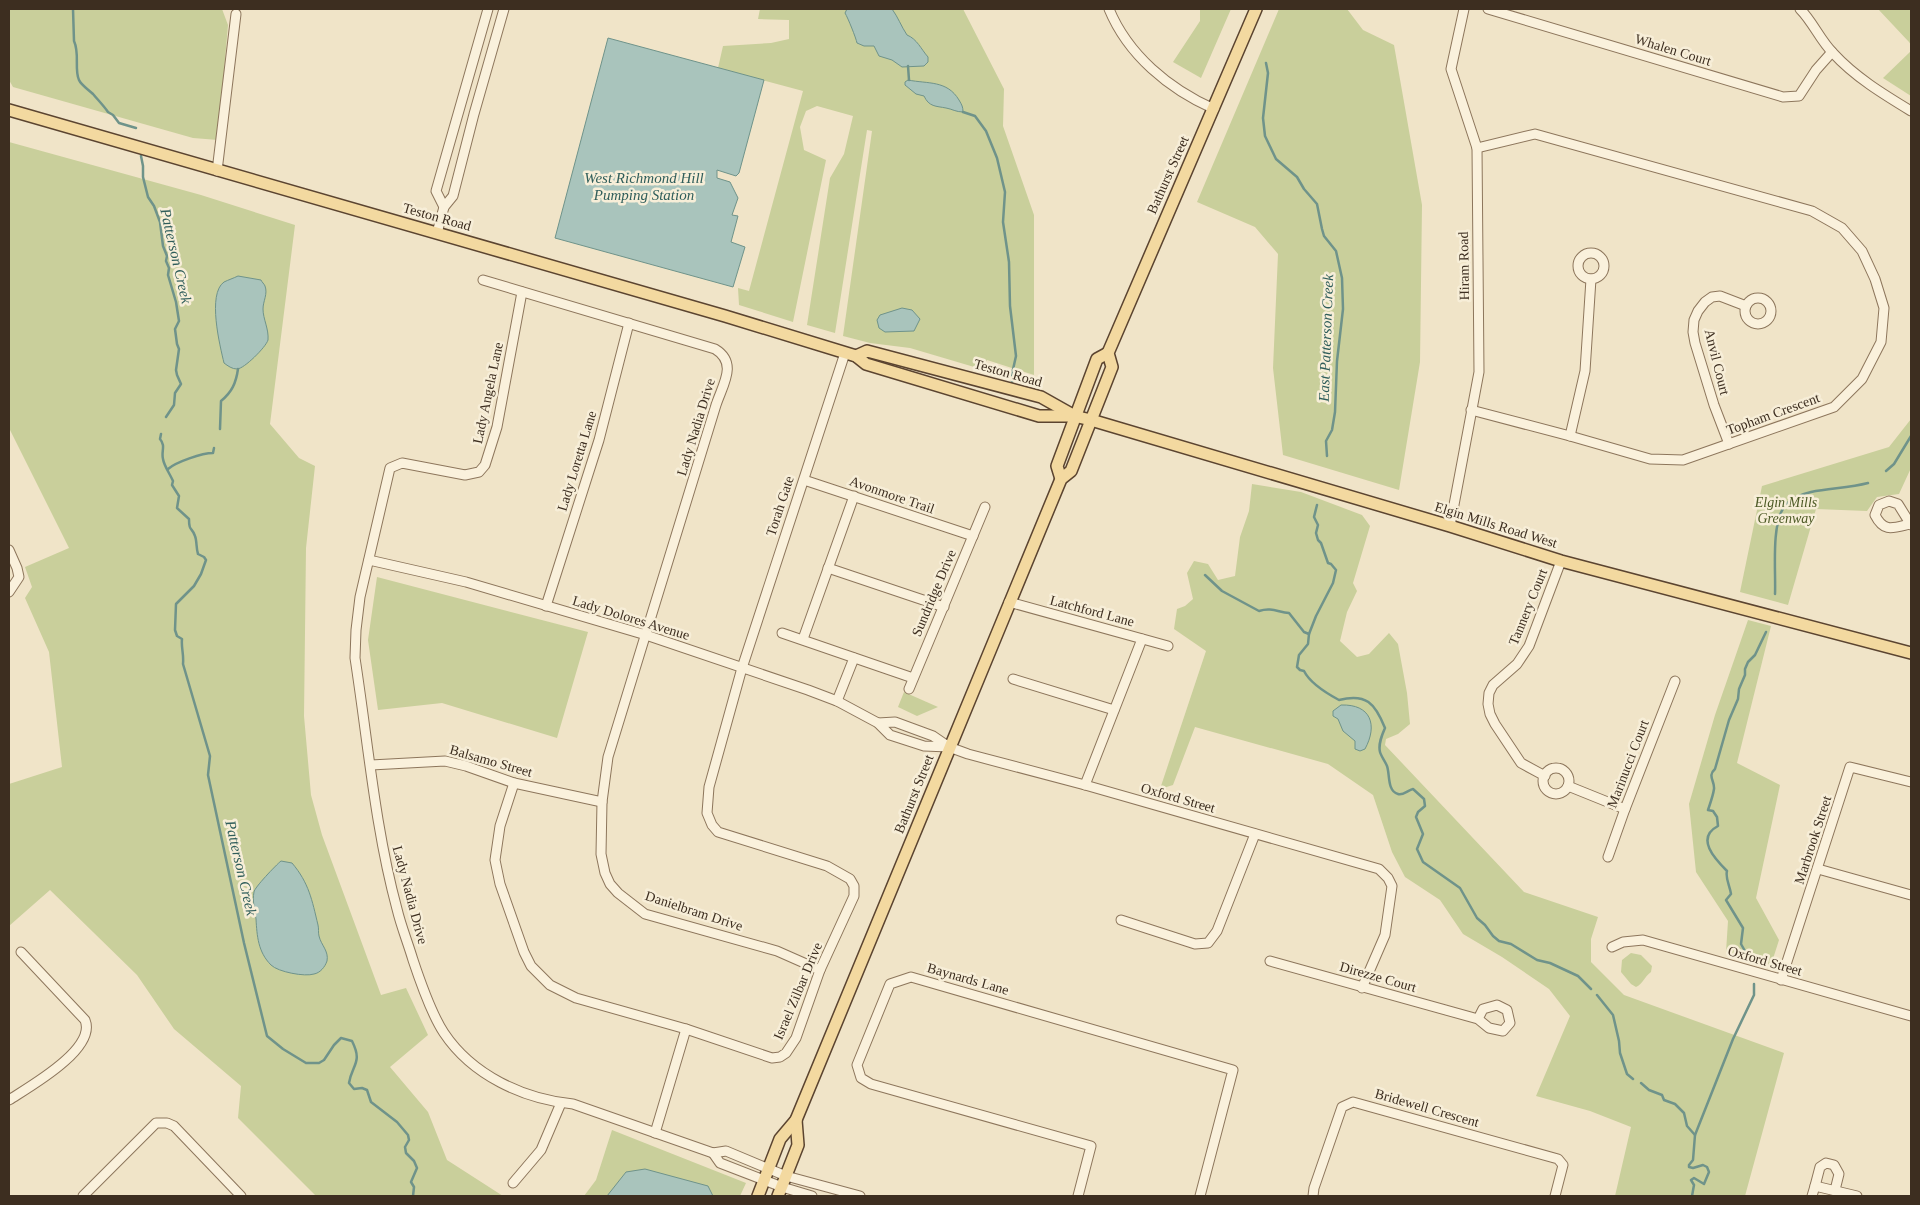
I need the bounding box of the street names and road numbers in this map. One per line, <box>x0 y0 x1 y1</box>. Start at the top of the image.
street label: Whalen Court <box>1633 31 1713 69</box>
street label: Bathurst Street <box>1144 134 1192 216</box>
street label: Teston Road <box>401 200 473 234</box>
street label: Hiram Road <box>1456 231 1472 301</box>
street label: Anvil Court <box>1702 328 1732 397</box>
street label: Lady Angela Lane <box>470 341 506 445</box>
street label: Teston Road <box>972 356 1044 390</box>
street label: Lady Nadia Drive <box>674 376 718 478</box>
street label: Topham Crescent <box>1724 390 1822 438</box>
street label: Lady Loretta Lane <box>555 409 599 513</box>
street label: Avonmore Trail <box>848 473 937 517</box>
street label: Torah Gate <box>763 474 797 538</box>
street label: Elgin Mills Road West <box>1433 499 1559 551</box>
street label: Sundridge Drive <box>909 547 959 639</box>
street label: Tannery Court <box>1506 567 1550 647</box>
street label: Lady Dolores Avenue <box>571 593 691 643</box>
street label: Latchford Lane <box>1048 593 1136 629</box>
street label: Marinucci Court <box>1604 718 1652 810</box>
street label: Balsamo Street <box>448 742 534 780</box>
street label: Bathurst Street <box>891 752 937 836</box>
street label: Oxford Street <box>1139 780 1217 816</box>
street label: Marbrook Street <box>1792 794 1834 886</box>
street label: Lady Nadia Drive <box>390 844 430 946</box>
street label: Danielbram Drive <box>643 888 745 934</box>
street label: Israel Zilbar Drive <box>771 940 825 1042</box>
street label: Oxford Street <box>1726 943 1804 979</box>
street label: Direzze Court <box>1338 959 1418 995</box>
street label: Baynards Lane <box>925 960 1011 998</box>
street label: Bridewell Crescent <box>1373 1086 1481 1130</box>

